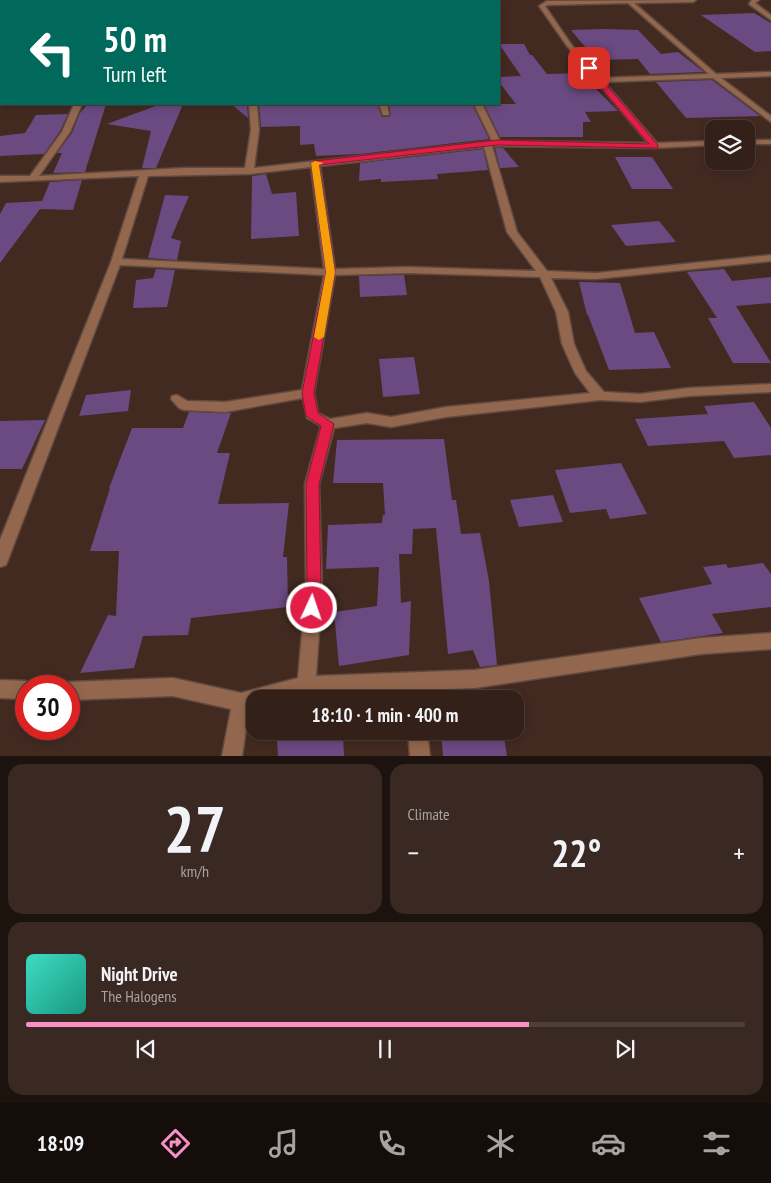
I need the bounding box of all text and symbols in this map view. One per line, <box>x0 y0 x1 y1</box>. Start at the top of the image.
text: 50 m <box>103 16 167 62</box>
icon: left <box>20 20 85 85</box>
pin <box>568 47 610 89</box>
icon: arrive <box>575 54 603 82</box>
text: Turn left <box>103 60 167 88</box>
map controls <box>705 120 755 170</box>
button: layers <box>705 120 755 170</box>
position arrow <box>285 581 337 633</box>
speed limit sign: 30 <box>15 675 80 740</box>
text: 18:10 · 1 min · 400 m <box>312 703 458 727</box>
text: 27 <box>164 786 226 870</box>
text: Climate <box>408 804 450 824</box>
text: 22° <box>551 828 601 877</box>
text: − <box>408 834 419 871</box>
text: + <box>733 834 745 871</box>
text: km/h <box>181 861 209 881</box>
text: Night Drive <box>101 962 178 986</box>
text: The Halogens <box>101 986 177 1006</box>
icon: previous <box>132 1035 160 1063</box>
icon: pause <box>371 1035 399 1063</box>
icon: next <box>611 1035 639 1063</box>
icon: directions <box>158 1126 193 1161</box>
icon: music <box>266 1126 301 1161</box>
icon: phone <box>374 1126 409 1161</box>
icon: climate <box>483 1126 518 1161</box>
icon: car <box>591 1126 626 1161</box>
icon: filters <box>699 1126 734 1161</box>
text: 18:09 <box>37 1129 84 1157</box>

